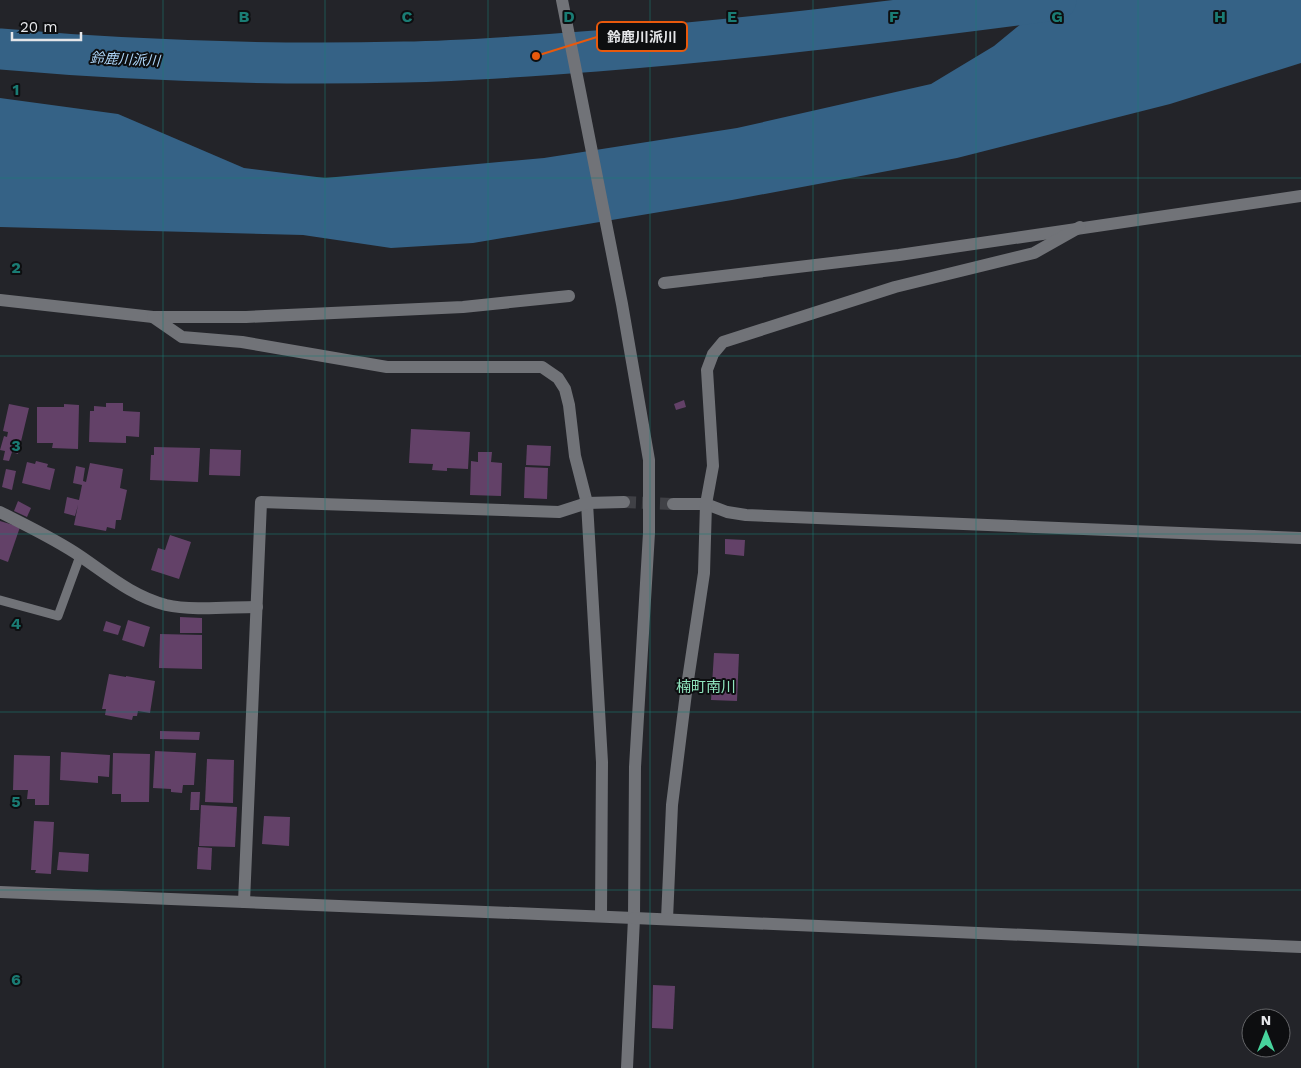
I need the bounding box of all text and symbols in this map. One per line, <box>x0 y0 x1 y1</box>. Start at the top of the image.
text: B <box>239 7 250 26</box>
text: C <box>402 7 413 26</box>
text: D <box>563 7 575 26</box>
text: E <box>727 7 737 26</box>
text: F <box>889 7 899 26</box>
text: G <box>1051 7 1063 26</box>
text: H <box>1214 7 1226 26</box>
scale bar <box>12 10 81 42</box>
text: 20 m <box>20 18 58 36</box>
callout: 鈴鹿川派川 <box>597 22 687 51</box>
text: 鈴鹿川派川 <box>607 29 677 45</box>
water label: 鈴鹿川派川 <box>90 49 162 69</box>
text: 1 <box>13 80 19 99</box>
text: 2 <box>11 258 21 277</box>
text: 3 <box>11 436 21 455</box>
text: 4 <box>11 614 21 633</box>
district label: 楠町南川 <box>676 678 736 696</box>
text: 5 <box>11 792 21 811</box>
text: 6 <box>11 970 21 989</box>
north arrow <box>1241 1008 1291 1058</box>
text: N <box>1261 1012 1271 1028</box>

